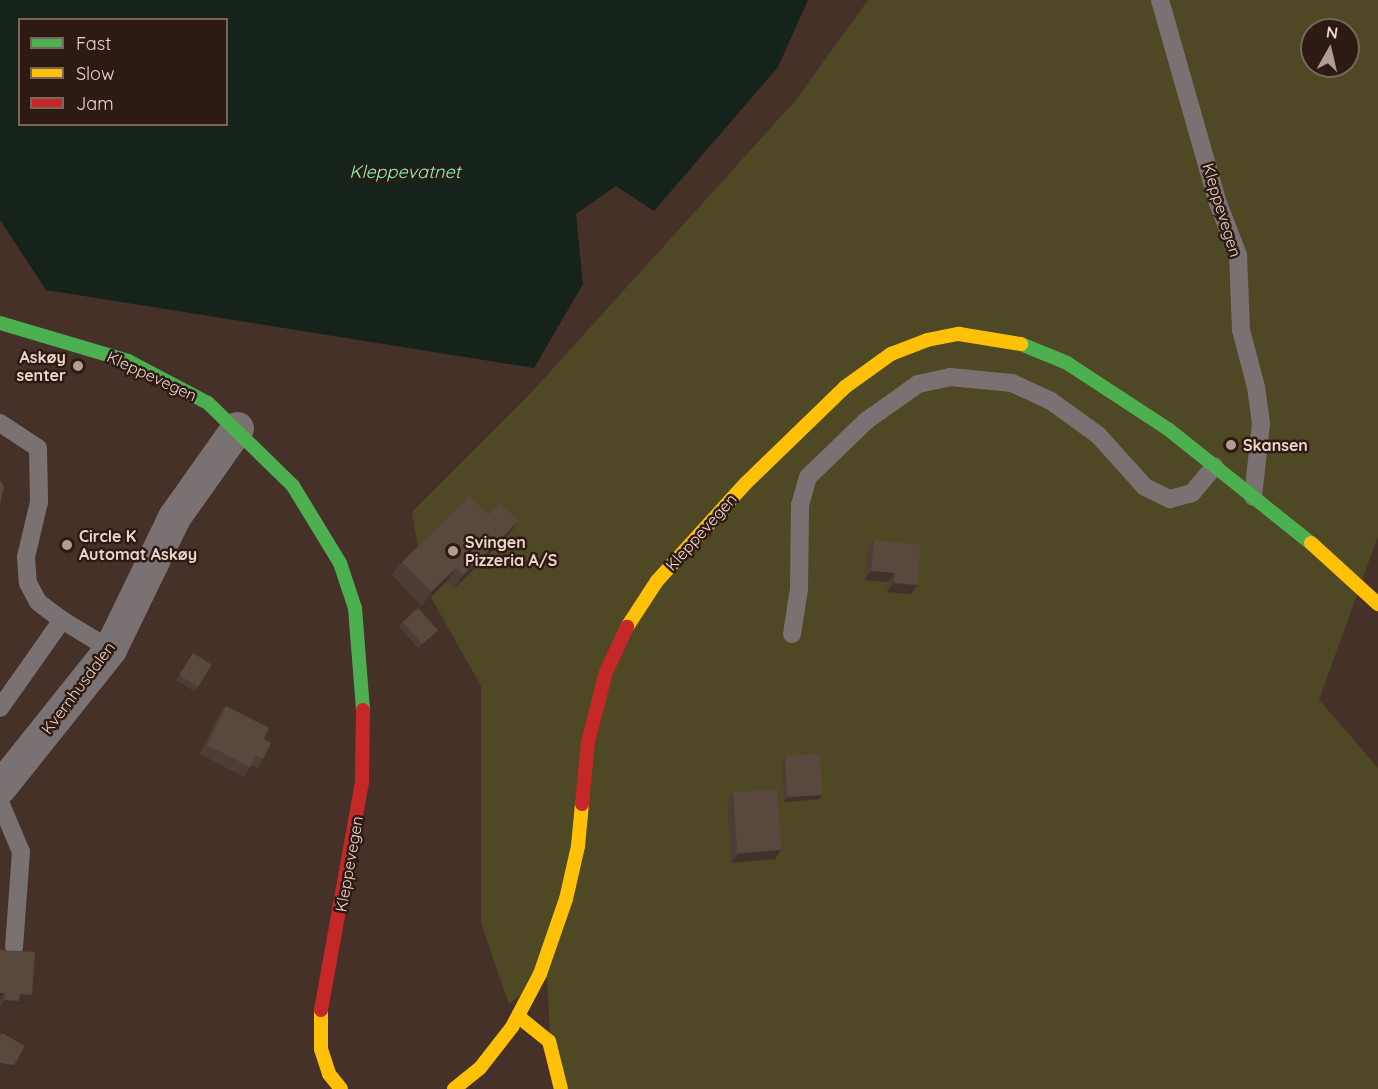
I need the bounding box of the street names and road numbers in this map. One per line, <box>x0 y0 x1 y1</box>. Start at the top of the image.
street label: Kleppevegen <box>1199 161 1245 259</box>
street label: Kleppevegen <box>104 347 200 405</box>
street label: Kleppevegen <box>661 490 741 574</box>
street label: Kvernhusdalen <box>37 638 119 738</box>
street label: Kleppevegen <box>331 815 367 913</box>

